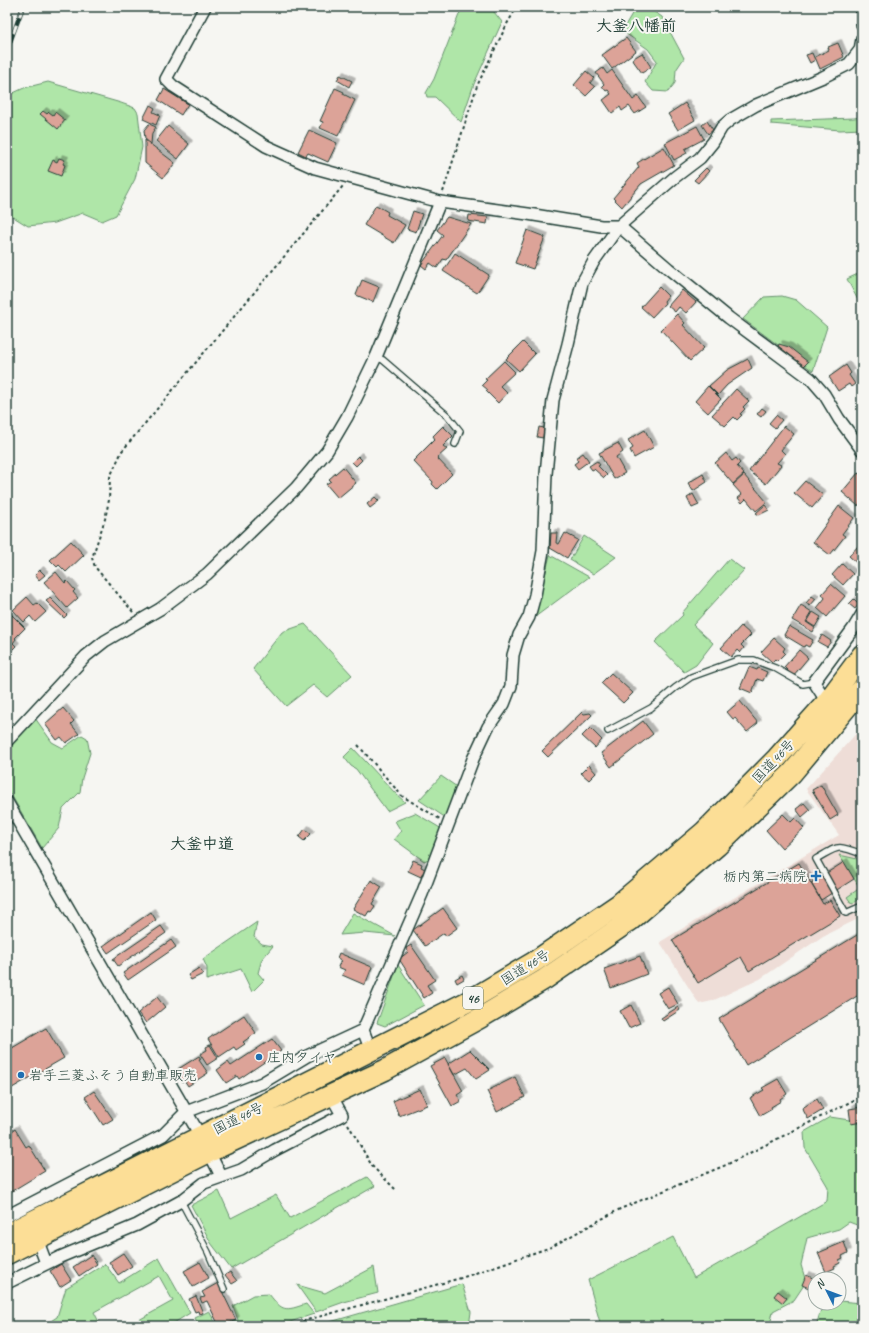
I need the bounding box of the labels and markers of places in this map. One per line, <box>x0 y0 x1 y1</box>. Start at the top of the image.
place label: 栃内第二病院 <box>723 868 807 885</box>
marker: 栃内第二病院 <box>810 870 822 882</box>
place label: 庄内タイヤ <box>267 1049 336 1066</box>
marker: 庄内タイヤ <box>254 1052 264 1062</box>
place label: 岩手三菱ふそう自動車販売 <box>29 1067 197 1084</box>
marker: 岩手三菱ふそう自動車販売 <box>16 1070 26 1080</box>

